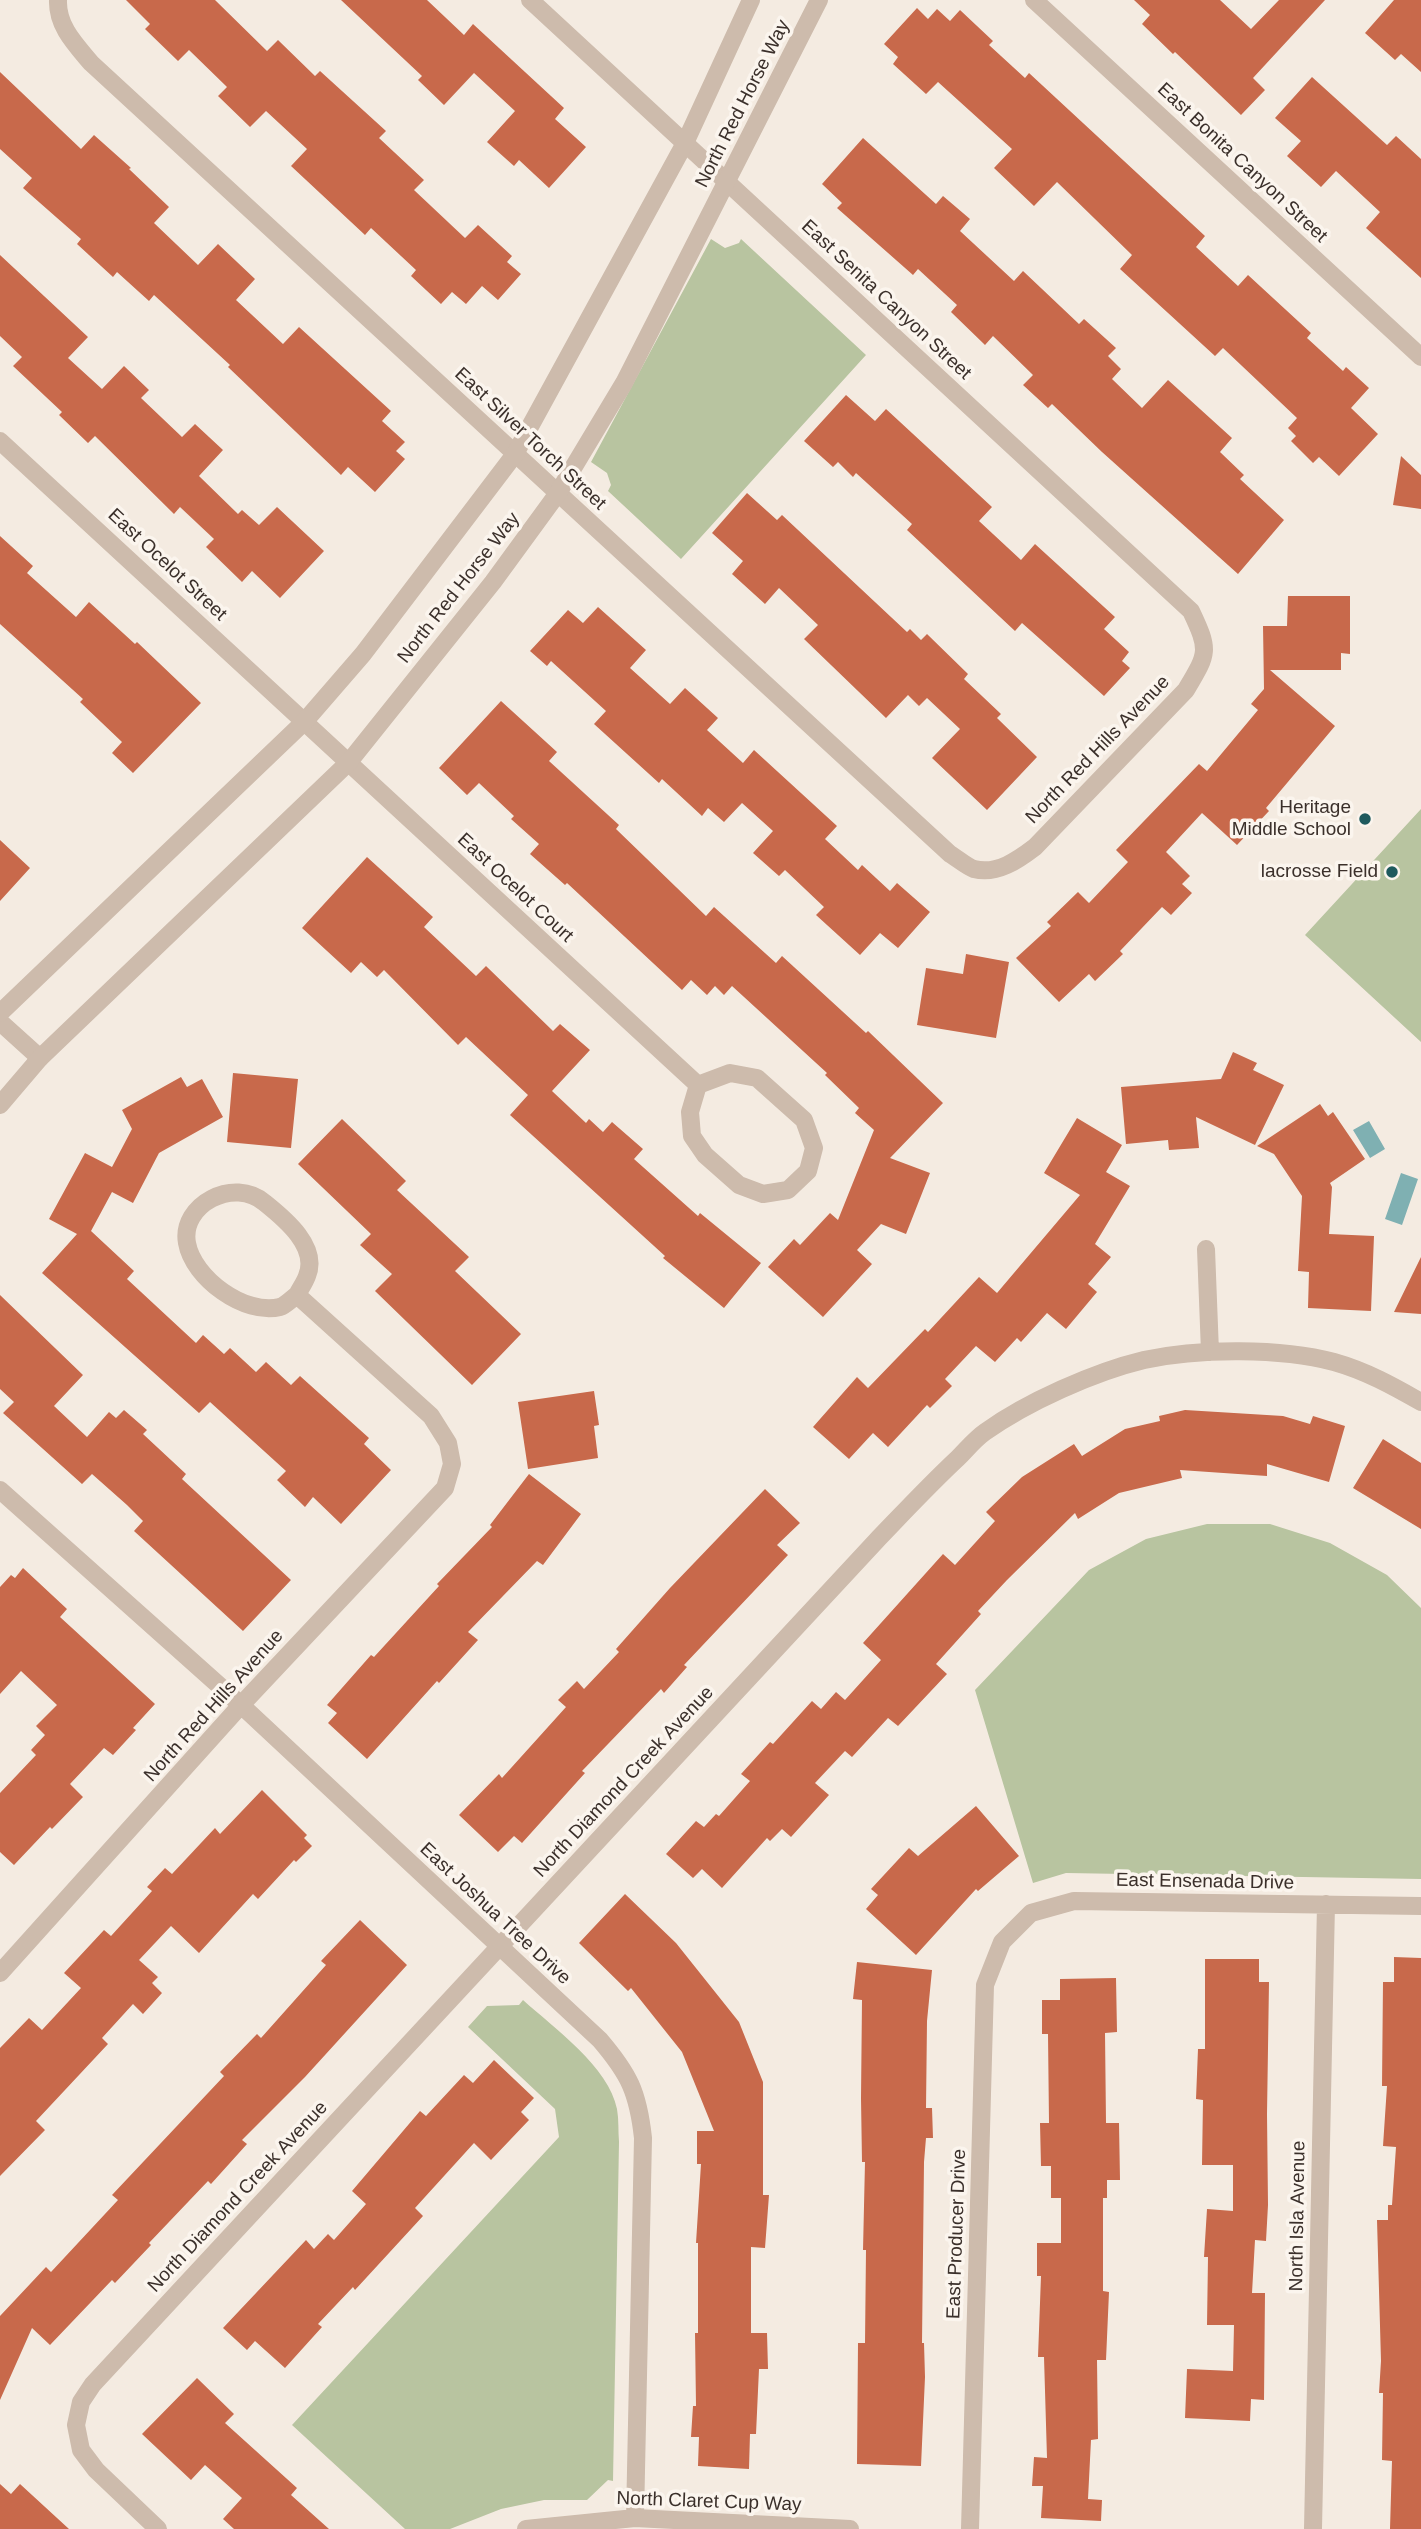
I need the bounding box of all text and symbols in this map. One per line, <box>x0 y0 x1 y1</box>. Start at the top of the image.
street label: North Red Horse Way <box>691 16 795 192</box>
street label: East Bonita Canyon Street <box>1152 78 1332 248</box>
street label: East Senita Canyon Street <box>796 215 976 385</box>
street label: East Silver Torch Street <box>450 363 610 515</box>
street label: East Ocelot Street <box>103 504 231 626</box>
street label: North Red Horse Way <box>393 508 525 668</box>
street label: North Red Hills Avenue <box>1021 671 1175 829</box>
place label: Heritage Middle School <box>1232 797 1351 841</box>
marker: Heritage Middle School <box>1357 811 1373 827</box>
street label: East Ocelot Court <box>452 829 578 947</box>
place label: lacrosse Field <box>1261 861 1378 883</box>
marker: lacrosse Field <box>1384 864 1400 880</box>
street label: North Red Hills Avenue <box>140 1625 288 1787</box>
street label: North Diamond Creek Avenue <box>529 1682 719 1882</box>
street label: East Joshua Tree Drive <box>415 1838 575 1990</box>
street label: East Ensenada Drive <box>1116 1869 1294 1895</box>
street label: North Diamond Creek Avenue <box>143 2097 333 2297</box>
street label: North Isla Avenue <box>1285 2140 1311 2292</box>
street label: East Producer Drive <box>943 2149 971 2319</box>
street label: North Claret Cup Way <box>616 2487 802 2517</box>

